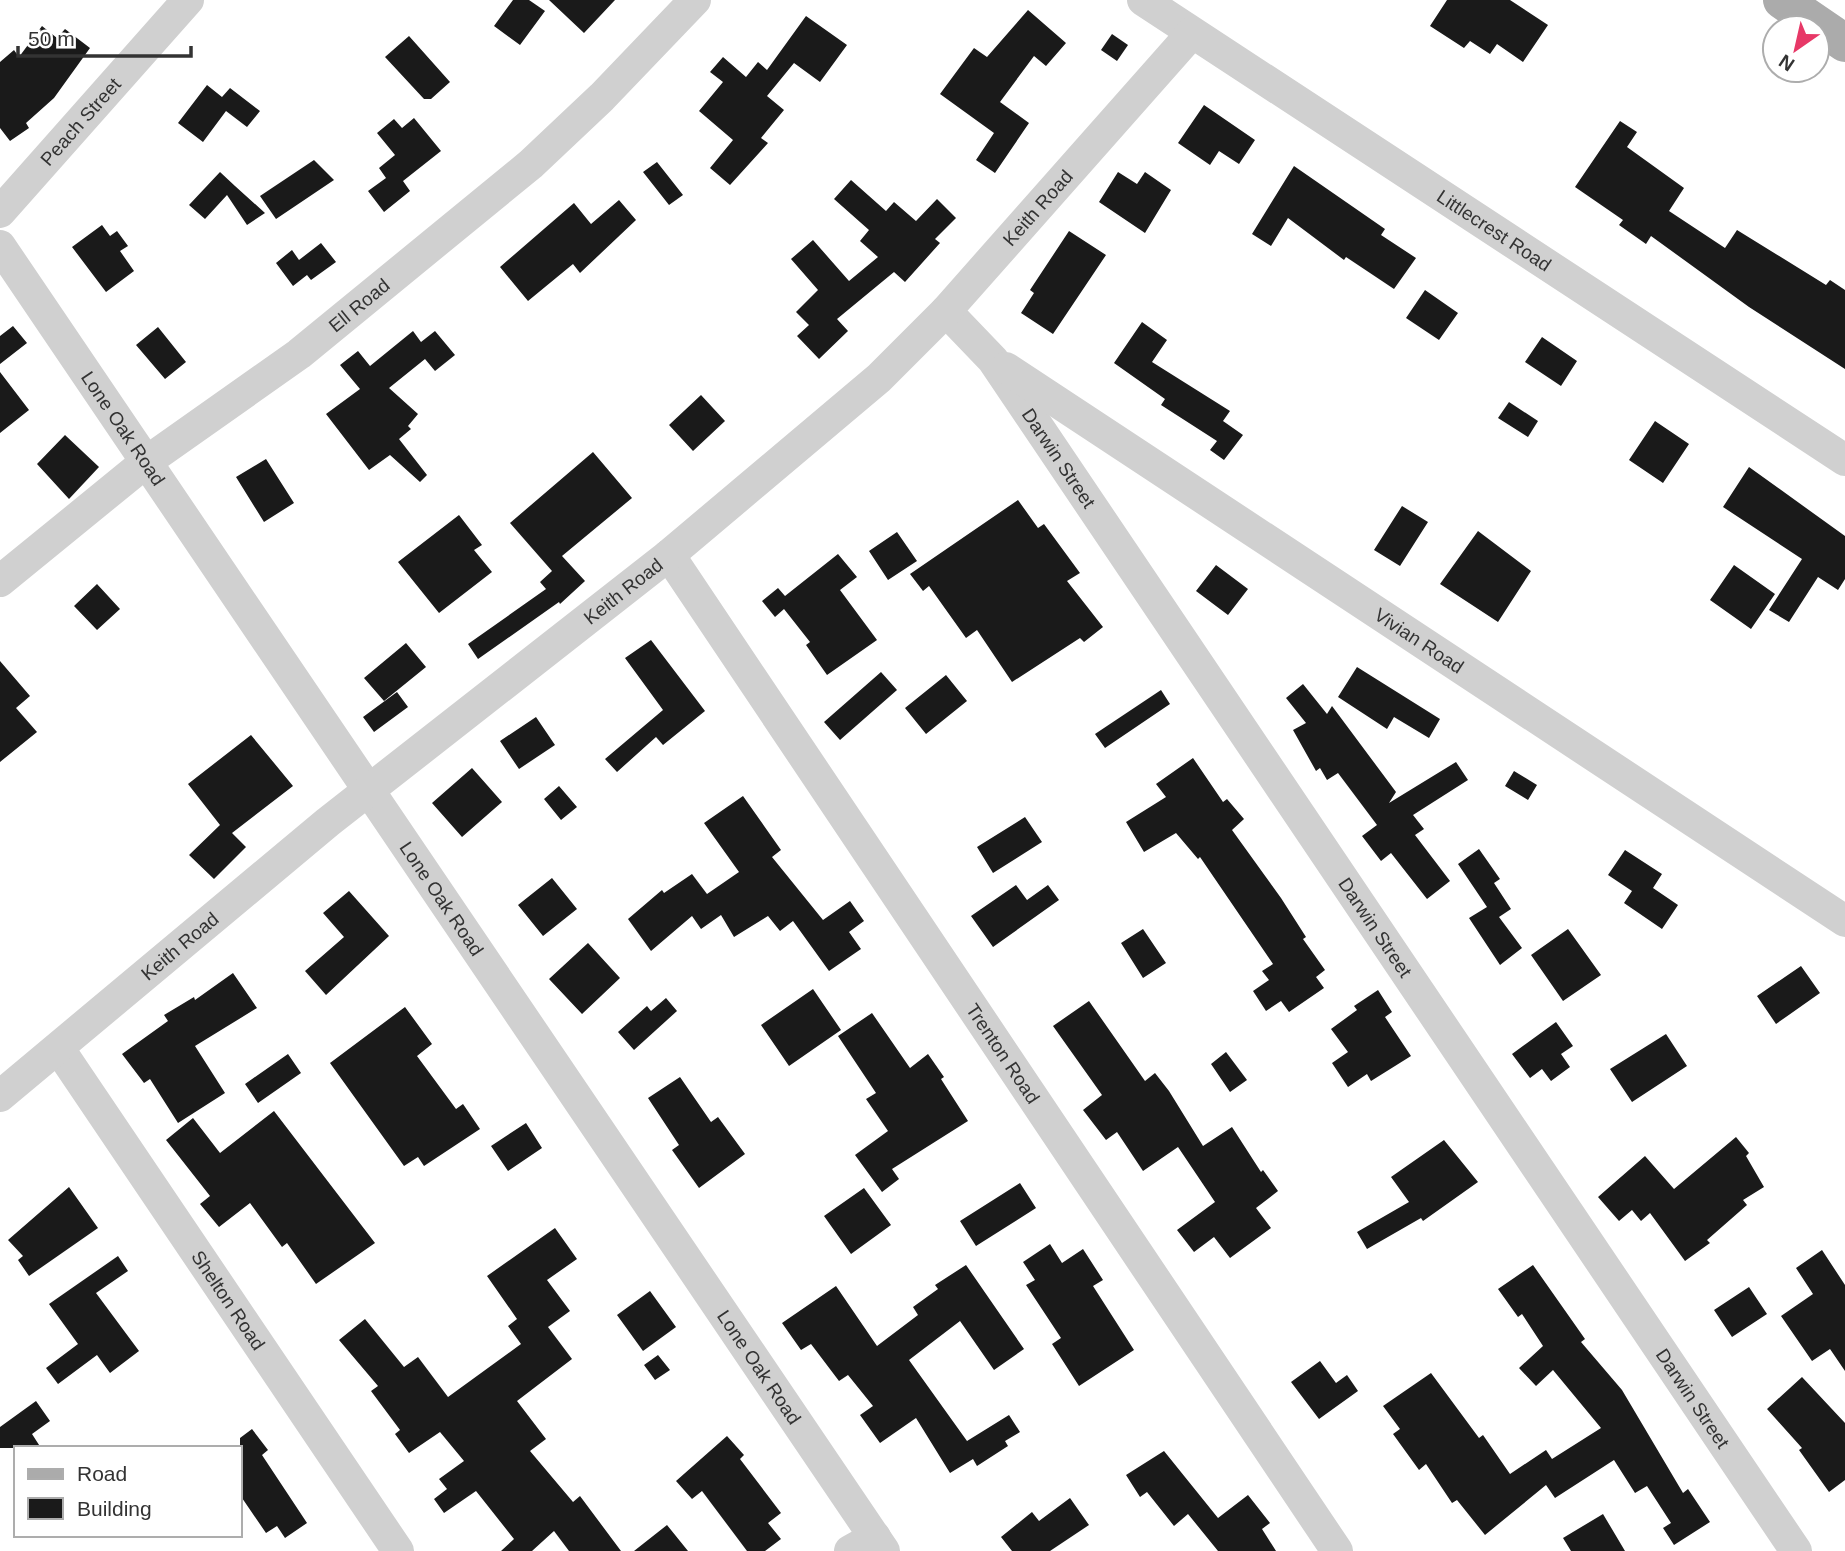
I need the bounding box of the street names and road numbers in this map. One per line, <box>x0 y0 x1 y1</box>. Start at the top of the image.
street label: Peach Street <box>36 73 125 170</box>
street label: Keith Road <box>999 166 1077 250</box>
street label: Littlecrest Road <box>1433 186 1555 276</box>
street label: Ell Road <box>325 274 394 336</box>
street label: Lone Oak Road <box>77 367 169 489</box>
street label: Darwin Street <box>1018 405 1100 512</box>
street label: Keith Road <box>580 554 667 629</box>
street label: Vivian Road <box>1371 604 1467 678</box>
street label: Lone Oak Road <box>395 838 488 960</box>
street label: Darwin Street <box>1334 874 1416 982</box>
street label: Keith Road <box>137 908 223 985</box>
street label: Trenton Road <box>962 1000 1044 1107</box>
street label: Shelton Road <box>187 1247 269 1354</box>
street label: Lone Oak Road <box>713 1306 805 1428</box>
street label: Darwin Street <box>1652 1345 1734 1453</box>

